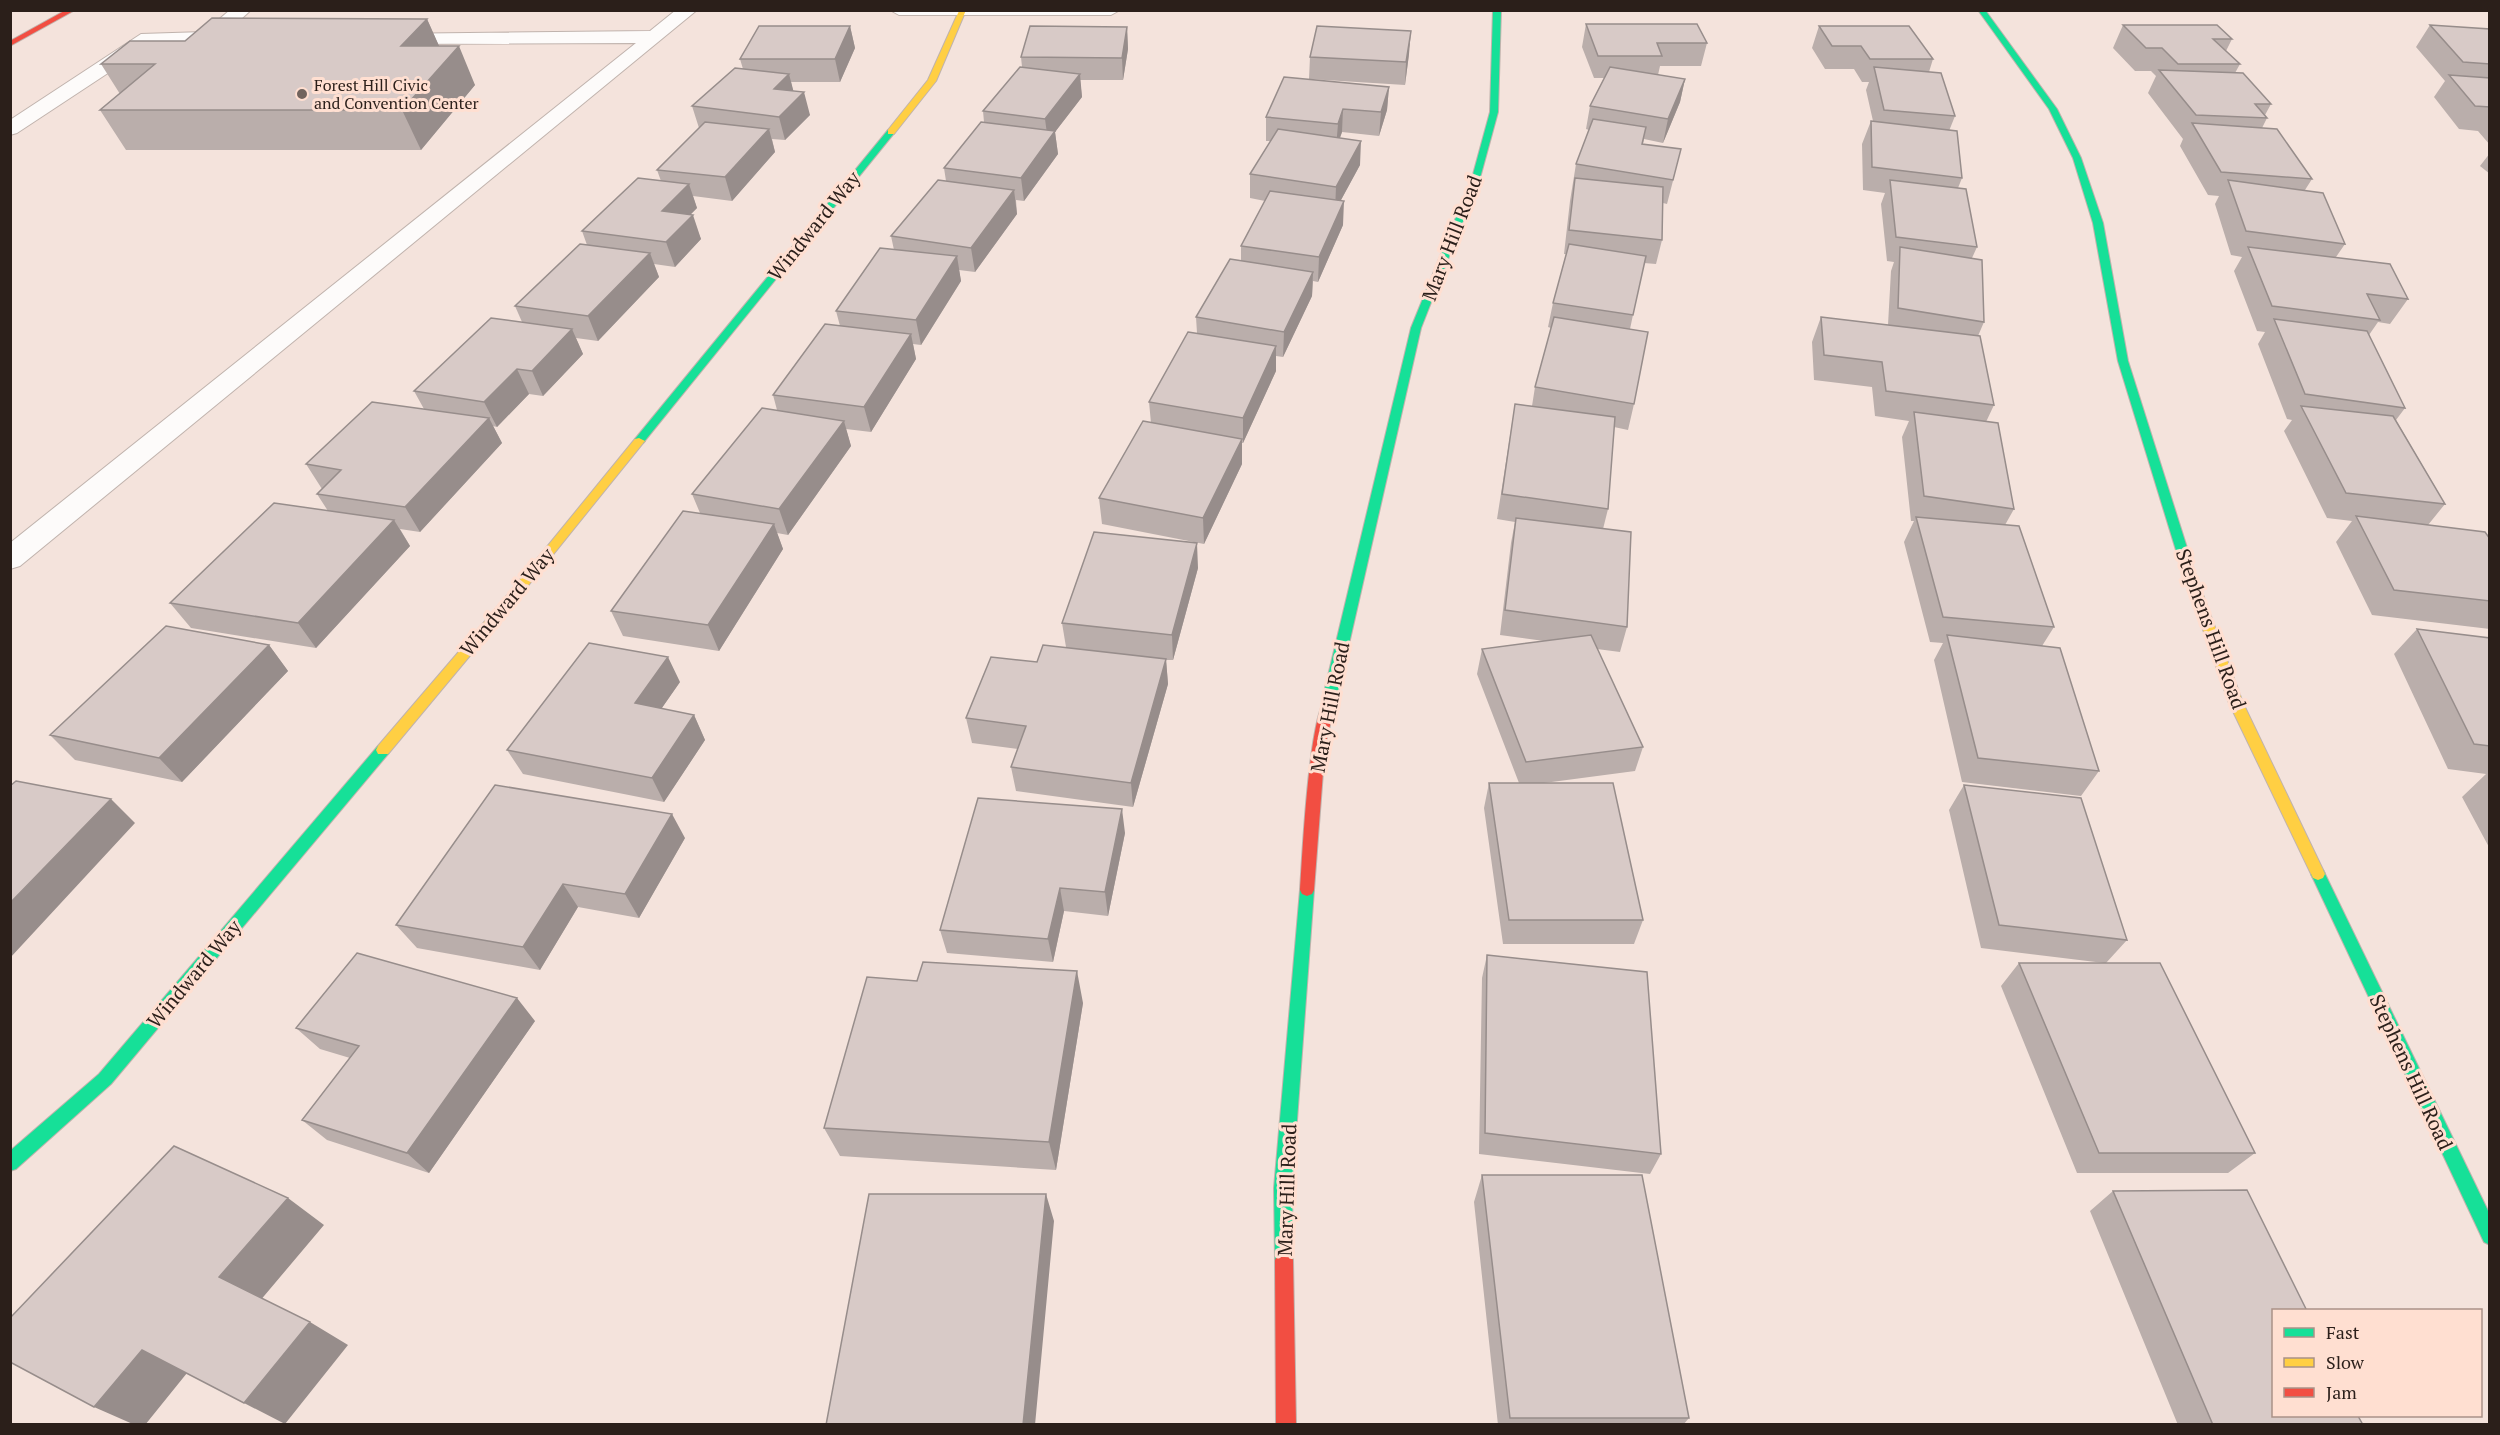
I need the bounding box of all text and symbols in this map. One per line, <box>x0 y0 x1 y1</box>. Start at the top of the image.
place label: Forest Hill Civic and Convention Center <box>314 74 479 114</box>
marker: Forest Hill Civic and Convention Center <box>295 87 309 101</box>
street label: Windward Way <box>761 165 867 286</box>
street label: Mary Hill Road <box>1415 171 1488 305</box>
street label: Windward Way <box>453 541 560 662</box>
street label: Stephens Hill Road <box>2170 545 2253 713</box>
street label: Mary Hill Road <box>1304 639 1355 775</box>
street label: Windward Way <box>140 913 247 1034</box>
street label: Stephens Hill Road <box>2364 990 2459 1154</box>
street label: Mary Hill Road <box>1271 1123 1302 1257</box>
legend <box>2272 1309 2482 1417</box>
text: Fast <box>2326 1320 2360 1344</box>
text: Slow <box>2326 1350 2365 1374</box>
text: Jam <box>2326 1380 2357 1404</box>

